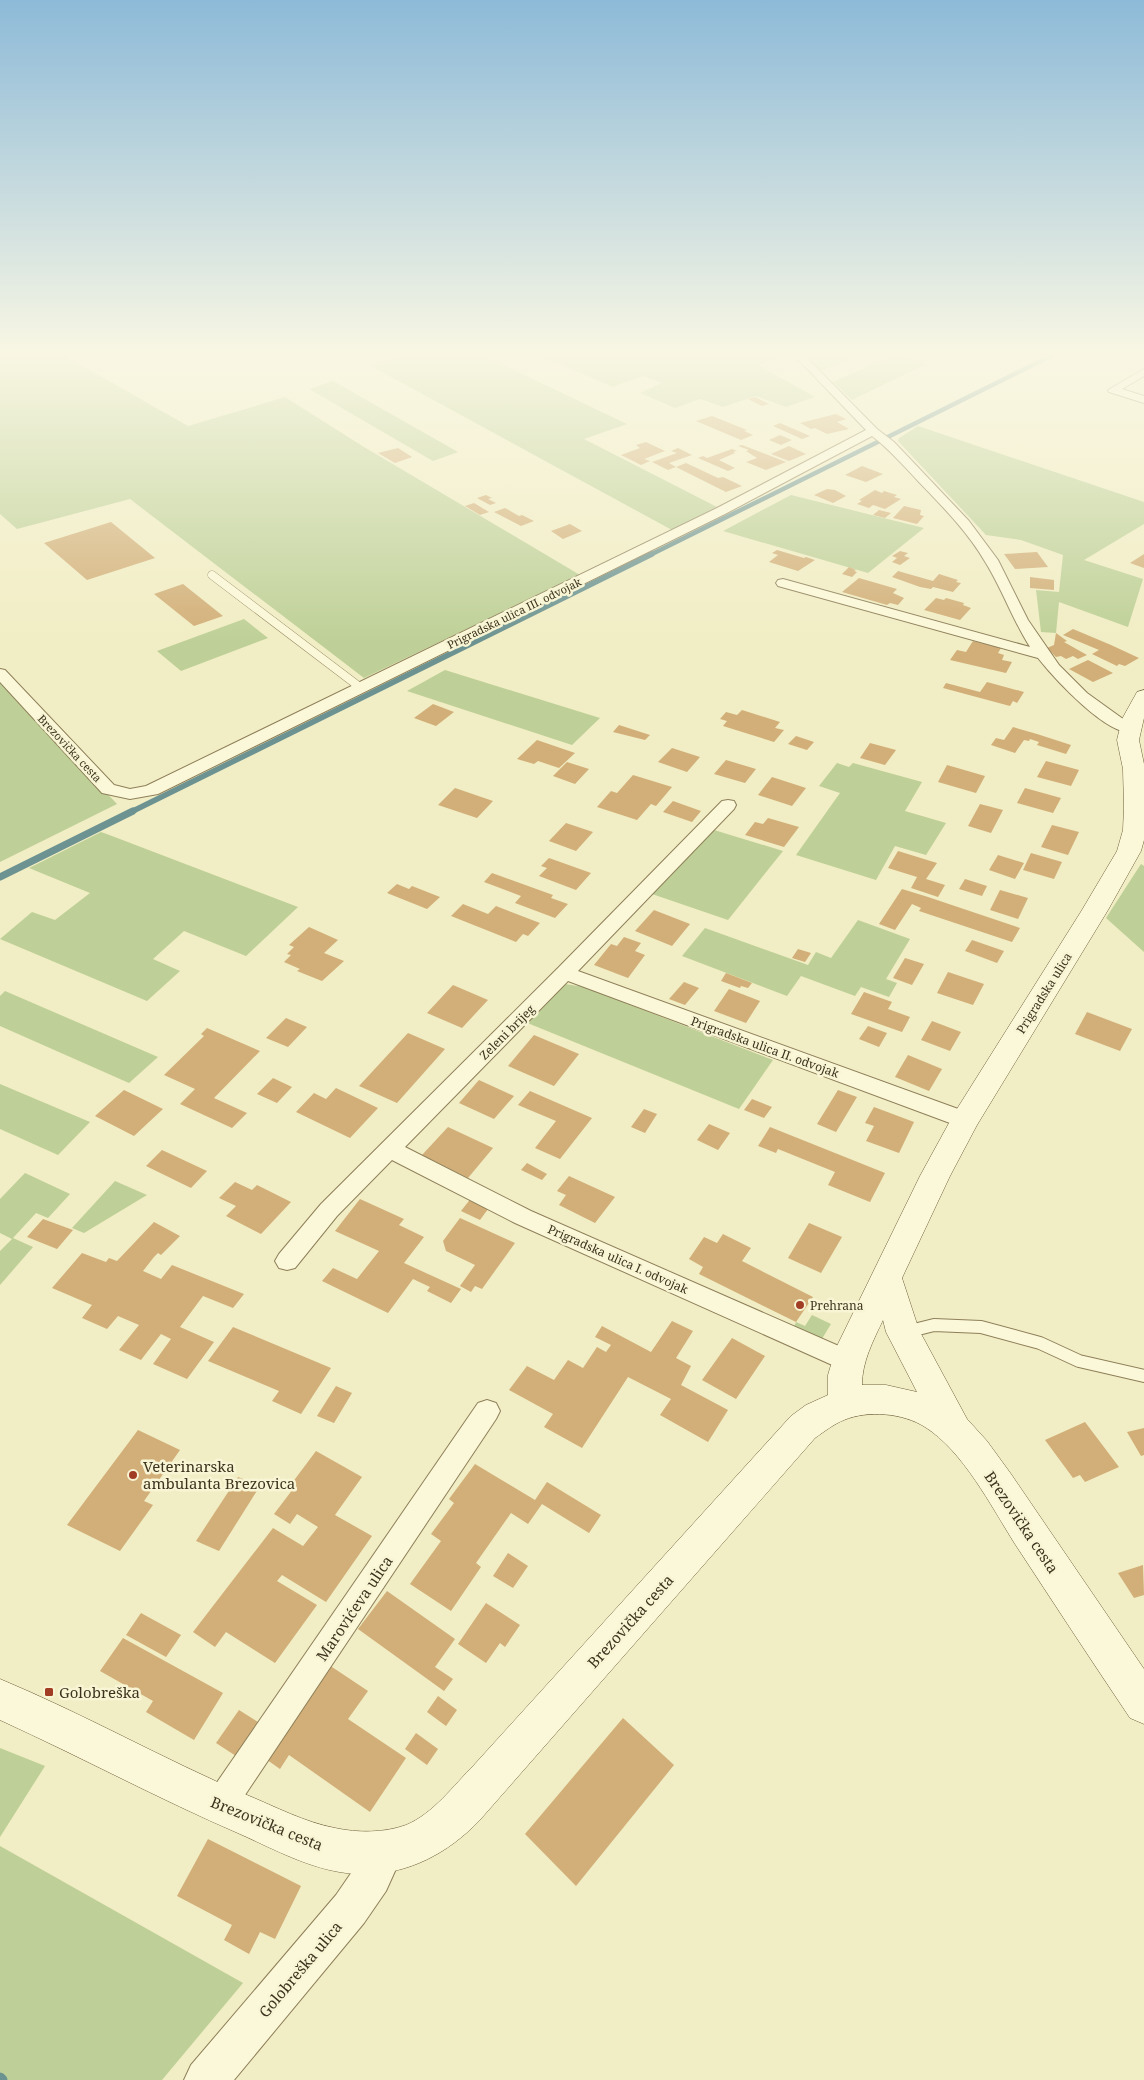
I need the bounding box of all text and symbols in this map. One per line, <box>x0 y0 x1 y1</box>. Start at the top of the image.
street label: Prigradska ulica III. odvojak <box>444 574 584 652</box>
street label: Brezovička cesta <box>35 711 105 785</box>
street label: Prigradska ulica <box>1012 949 1076 1037</box>
street label: Zeleni brijeg <box>476 1000 539 1063</box>
street label: Prigradska ulica II. odvojak <box>689 1012 842 1082</box>
street label: Prigradska ulica I. odvojak <box>545 1220 692 1298</box>
place label: Prehrana <box>810 1297 864 1314</box>
marker: Prehrana <box>794 1299 806 1311</box>
place label: Veterinarska ambulanta Brezovica <box>143 1456 295 1493</box>
street label: Brezovička cesta <box>980 1467 1064 1577</box>
marker: Veterinarska ambulanta Brezovica <box>127 1469 139 1481</box>
street label: Marovićeva ulica <box>311 1551 397 1665</box>
street label: Brezovička cesta <box>583 1570 677 1672</box>
place label: Golobreška <box>59 1682 140 1702</box>
marker: Golobreška <box>43 1686 55 1698</box>
street label: Brezovička cesta <box>208 1791 326 1855</box>
street label: Golobreška ulica <box>254 1917 346 2021</box>

